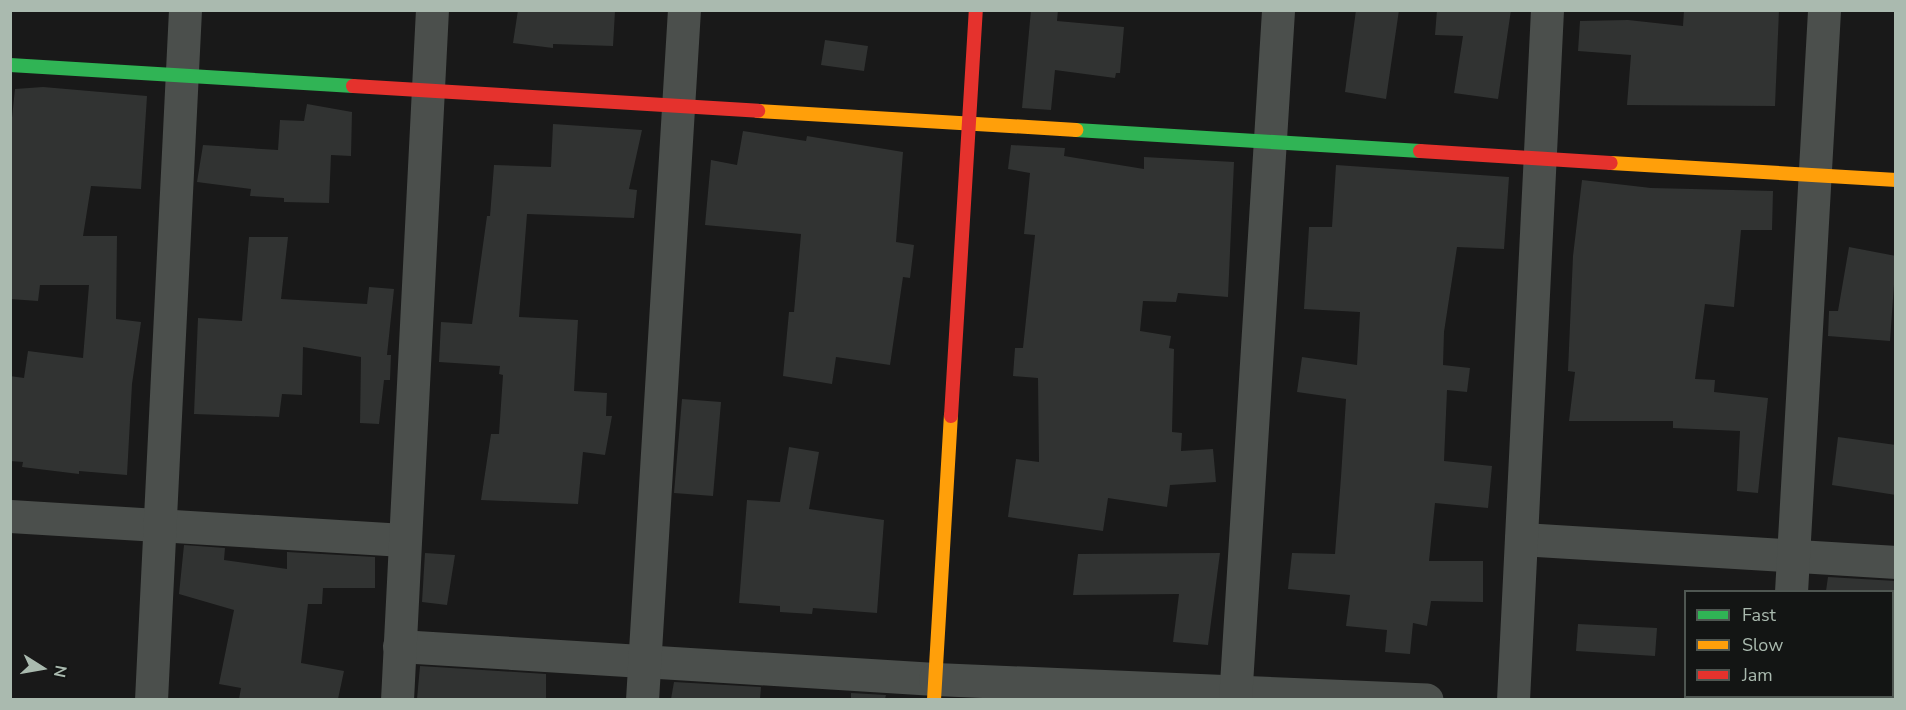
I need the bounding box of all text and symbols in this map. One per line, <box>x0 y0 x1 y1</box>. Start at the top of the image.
legend <box>1684 590 1894 698</box>
text: Fast <box>1742 603 1776 627</box>
text: Slow <box>1742 633 1783 657</box>
north arrow <box>12 638 72 698</box>
text: N <box>48 663 72 679</box>
text: Jam <box>1742 663 1773 687</box>

